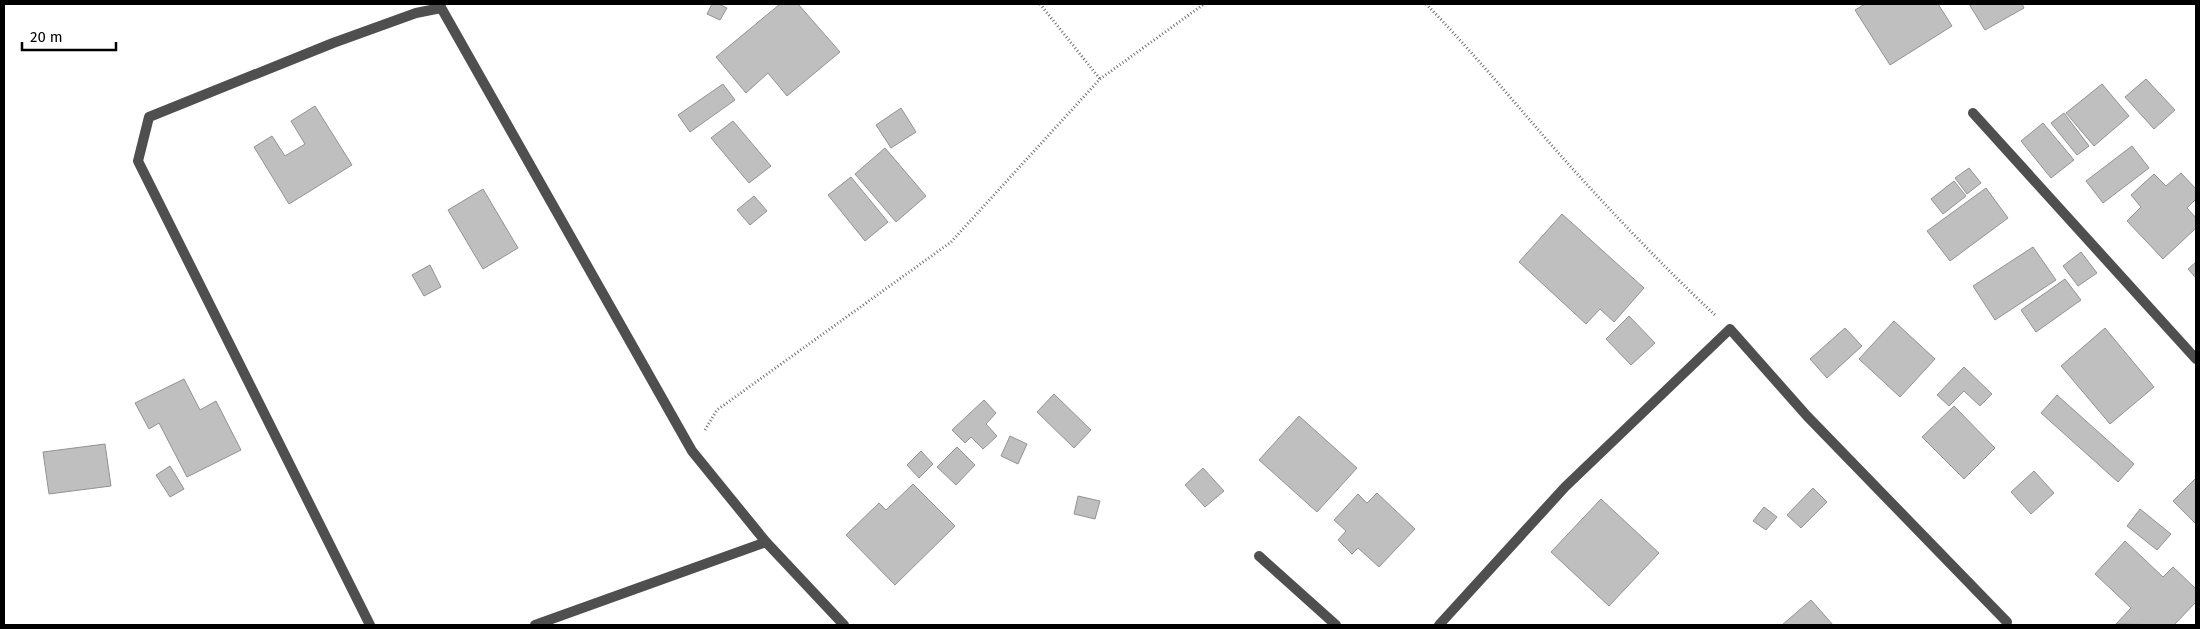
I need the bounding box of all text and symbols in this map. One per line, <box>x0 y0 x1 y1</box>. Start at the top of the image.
scale bar <box>22 20 116 52</box>
text: 20 m <box>30 28 63 46</box>

